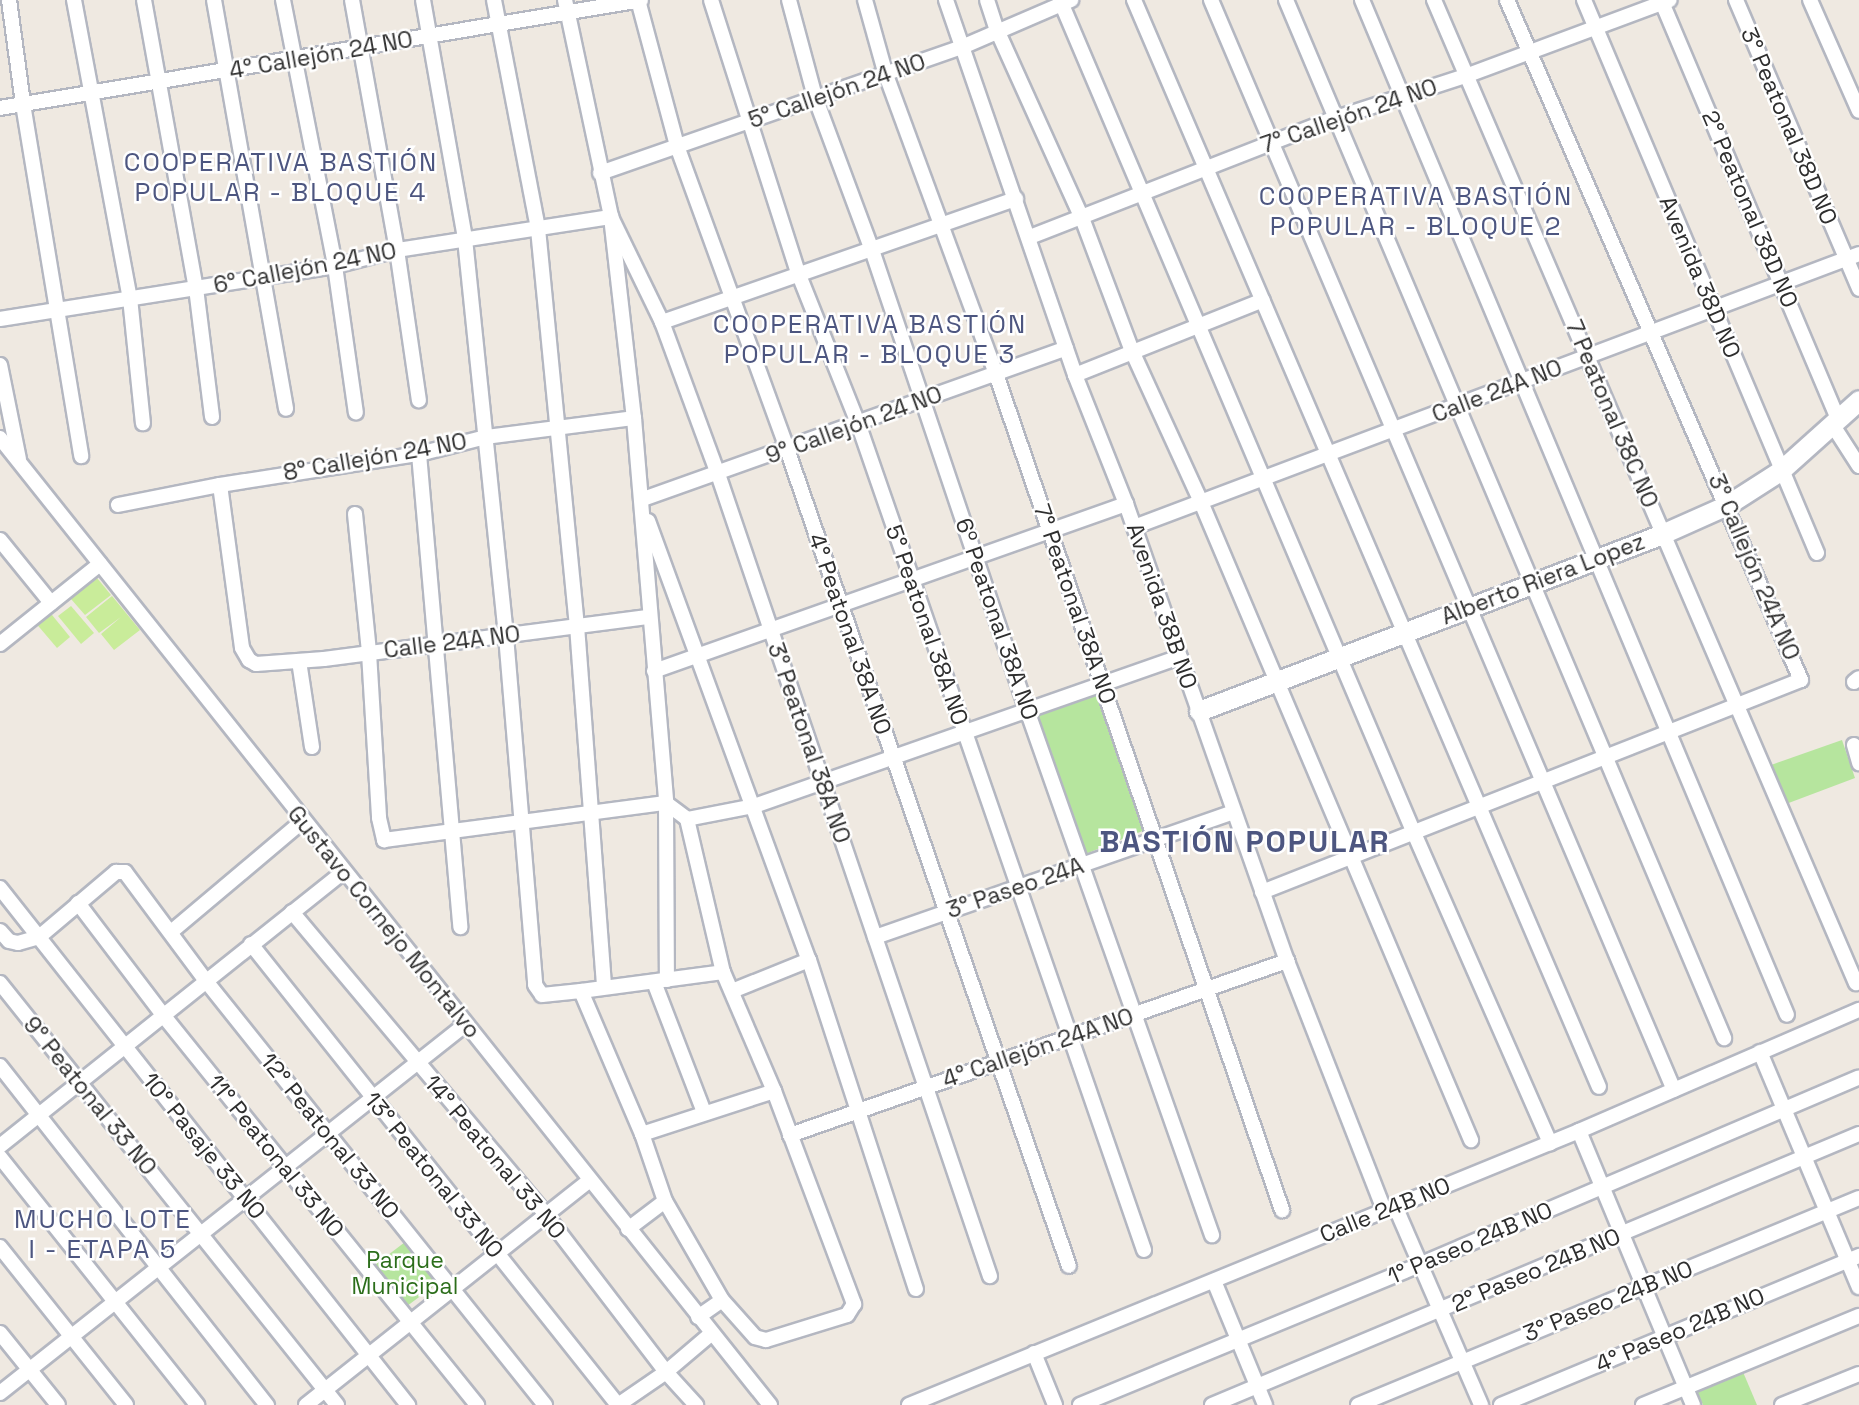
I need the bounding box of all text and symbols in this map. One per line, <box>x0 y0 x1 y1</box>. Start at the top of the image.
street label: 3° Peatonal 38D NO <box>1735 23 1843 229</box>
street label: 4° Callejón 24 NO <box>227 25 415 85</box>
street label: 5° Callejón 24 NO <box>745 48 929 134</box>
street label: 7° Callejón 24 NO <box>1257 73 1441 159</box>
street label: 2° Peatonal 38D NO <box>1696 106 1804 312</box>
district label: COOPERATIVA BASTIÓN POPULAR - BLOQUE 4 <box>126 147 436 208</box>
district label: COOPERATIVA BASTIÓN POPULAR - BLOQUE 2 <box>1261 181 1571 242</box>
street label: Avenida 38D NO <box>1653 192 1747 362</box>
street label: 6° Callejón 24 NO <box>211 237 399 299</box>
district label: COOPERATIVA BASTIÓN POPULAR - BLOQUE 3 <box>715 309 1025 370</box>
street label: 7 Peatonal 38C NO <box>1560 316 1664 512</box>
street label: Calle 24A NO <box>1428 353 1566 429</box>
street label: 9° Callejón 24 NO <box>762 380 946 470</box>
street label: 8° Callejón 24 NO <box>281 427 469 487</box>
street label: 3° Callejón 24A NO <box>1702 470 1806 664</box>
street label: 7° Peatonal 38A NO <box>1028 500 1122 708</box>
street label: 6º Peatonal 38A NO <box>949 514 1045 724</box>
street label: Avenida 38B NO <box>1121 520 1203 692</box>
street label: 5° Peatonal 38A NO <box>880 521 974 729</box>
street label: Alberto Riera Lopez <box>1438 528 1648 630</box>
street label: 4° Peatonal 38A NO <box>803 530 897 738</box>
street label: Calle 24A NO <box>382 620 522 664</box>
street label: 3° Peatonal 38A NO <box>762 639 856 847</box>
street label: Gustavo Cornejo Montalvo <box>282 800 486 1044</box>
district label: BASTIÓN POPULAR <box>1101 824 1389 860</box>
street label: 3° Paseo 24A <box>943 852 1087 924</box>
street label: 4° Callejón 24A NO <box>939 1002 1137 1094</box>
street label: 9° Peatonal 33 NO <box>18 1011 162 1181</box>
street label: 12° Peatonal 33 NO <box>255 1048 405 1224</box>
street label: 10° Pasaje 33 NO <box>136 1067 272 1225</box>
street label: 11° Peatonal 33 NO <box>202 1069 350 1243</box>
street label: 14° Peatonal 33 NO <box>418 1069 572 1245</box>
street label: 13° Peatonal 33 NO <box>359 1087 509 1263</box>
street label: Calle 24B NO <box>1316 1171 1454 1249</box>
street label: 1° Paseo 24B NO <box>1384 1196 1556 1290</box>
district label: MUCHO LOTE I - ETAPA 5 <box>15 1204 191 1266</box>
street label: 2° Paseo 24B NO <box>1448 1222 1624 1318</box>
park label: Parque Municipal <box>352 1246 458 1300</box>
street label: 3° Paseo 24B NO <box>1519 1254 1697 1348</box>
street label: 4° Paseo 24B NO <box>1591 1282 1769 1378</box>

